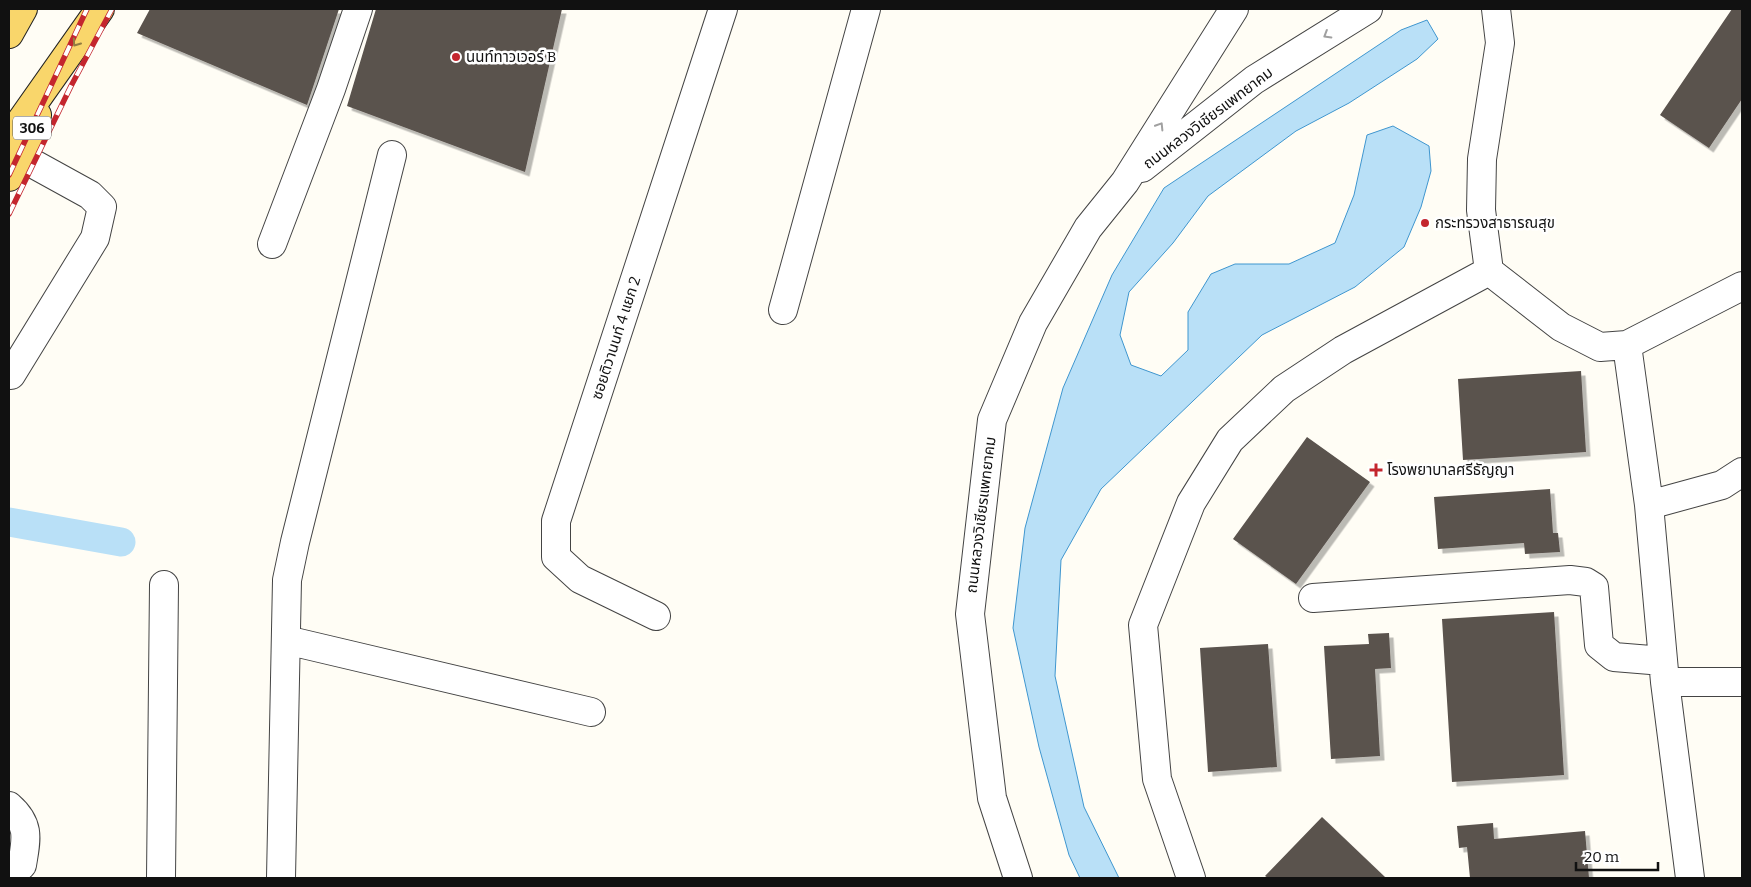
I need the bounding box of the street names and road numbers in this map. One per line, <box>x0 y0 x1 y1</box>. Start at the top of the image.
street label: ถนนหลวงวิเชียรแพทยาคม <box>1140 63 1276 173</box>
road number: 306 <box>13 116 51 140</box>
street label: ซอยติวานนท์ 4 แยก 2 <box>588 274 644 402</box>
street label: ถนนหลวงวิเชียรแพทยาคม <box>962 436 1000 594</box>

